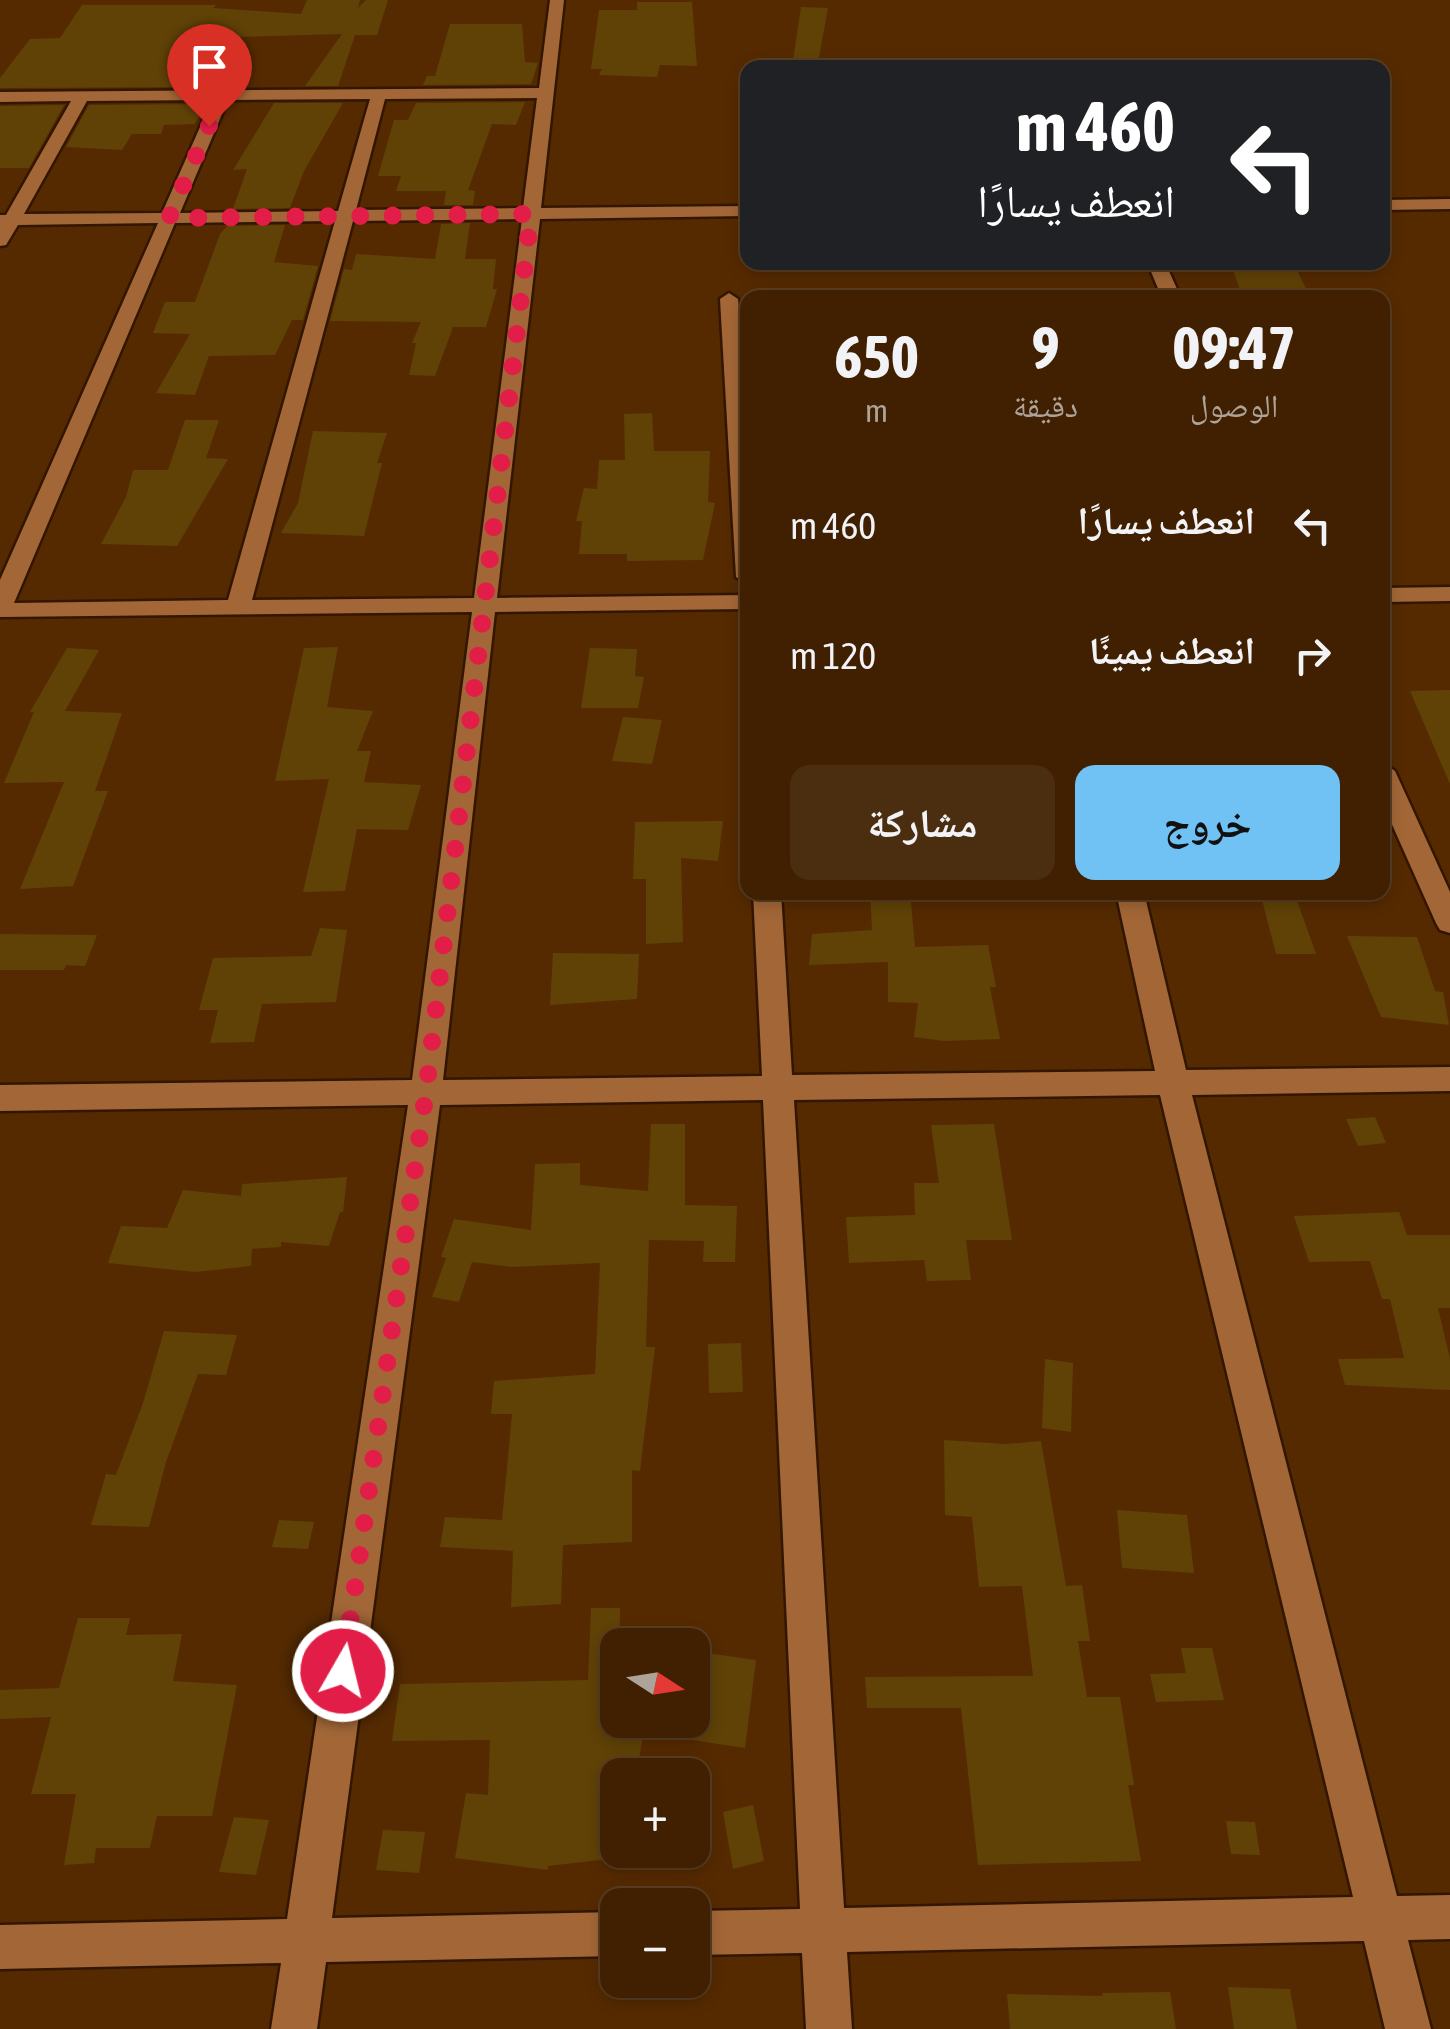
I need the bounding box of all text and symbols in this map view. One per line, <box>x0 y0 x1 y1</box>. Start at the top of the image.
pin <box>167 24 252 127</box>
icon: arrive <box>182 39 237 94</box>
text: 460 m <box>1016 86 1175 166</box>
icon: left <box>1210 100 1340 230</box>
text: انعطف يسارًا <box>977 175 1175 227</box>
text: 9 <box>1031 313 1060 382</box>
text: 09:47 <box>1172 313 1296 382</box>
text: 650 <box>834 322 919 391</box>
text: دقيقة <box>1013 387 1078 424</box>
text: الوصول <box>1190 387 1278 424</box>
text: m <box>865 392 888 429</box>
icon: left <box>1285 498 1340 553</box>
text: انعطف يسارًا <box>1078 499 1255 542</box>
text: 460 m <box>790 504 876 547</box>
icon: right <box>1285 628 1340 683</box>
text: انعطف يمينًا <box>1089 629 1255 672</box>
text: 120 m <box>790 634 876 677</box>
button: مشاركة <box>790 765 1055 880</box>
button: خروج <box>1075 765 1340 880</box>
position arrow <box>291 1619 395 1723</box>
north arrow <box>600 1628 710 1738</box>
map controls <box>600 1628 710 1998</box>
button: + <box>600 1758 710 1868</box>
button: − <box>600 1888 710 1998</box>

